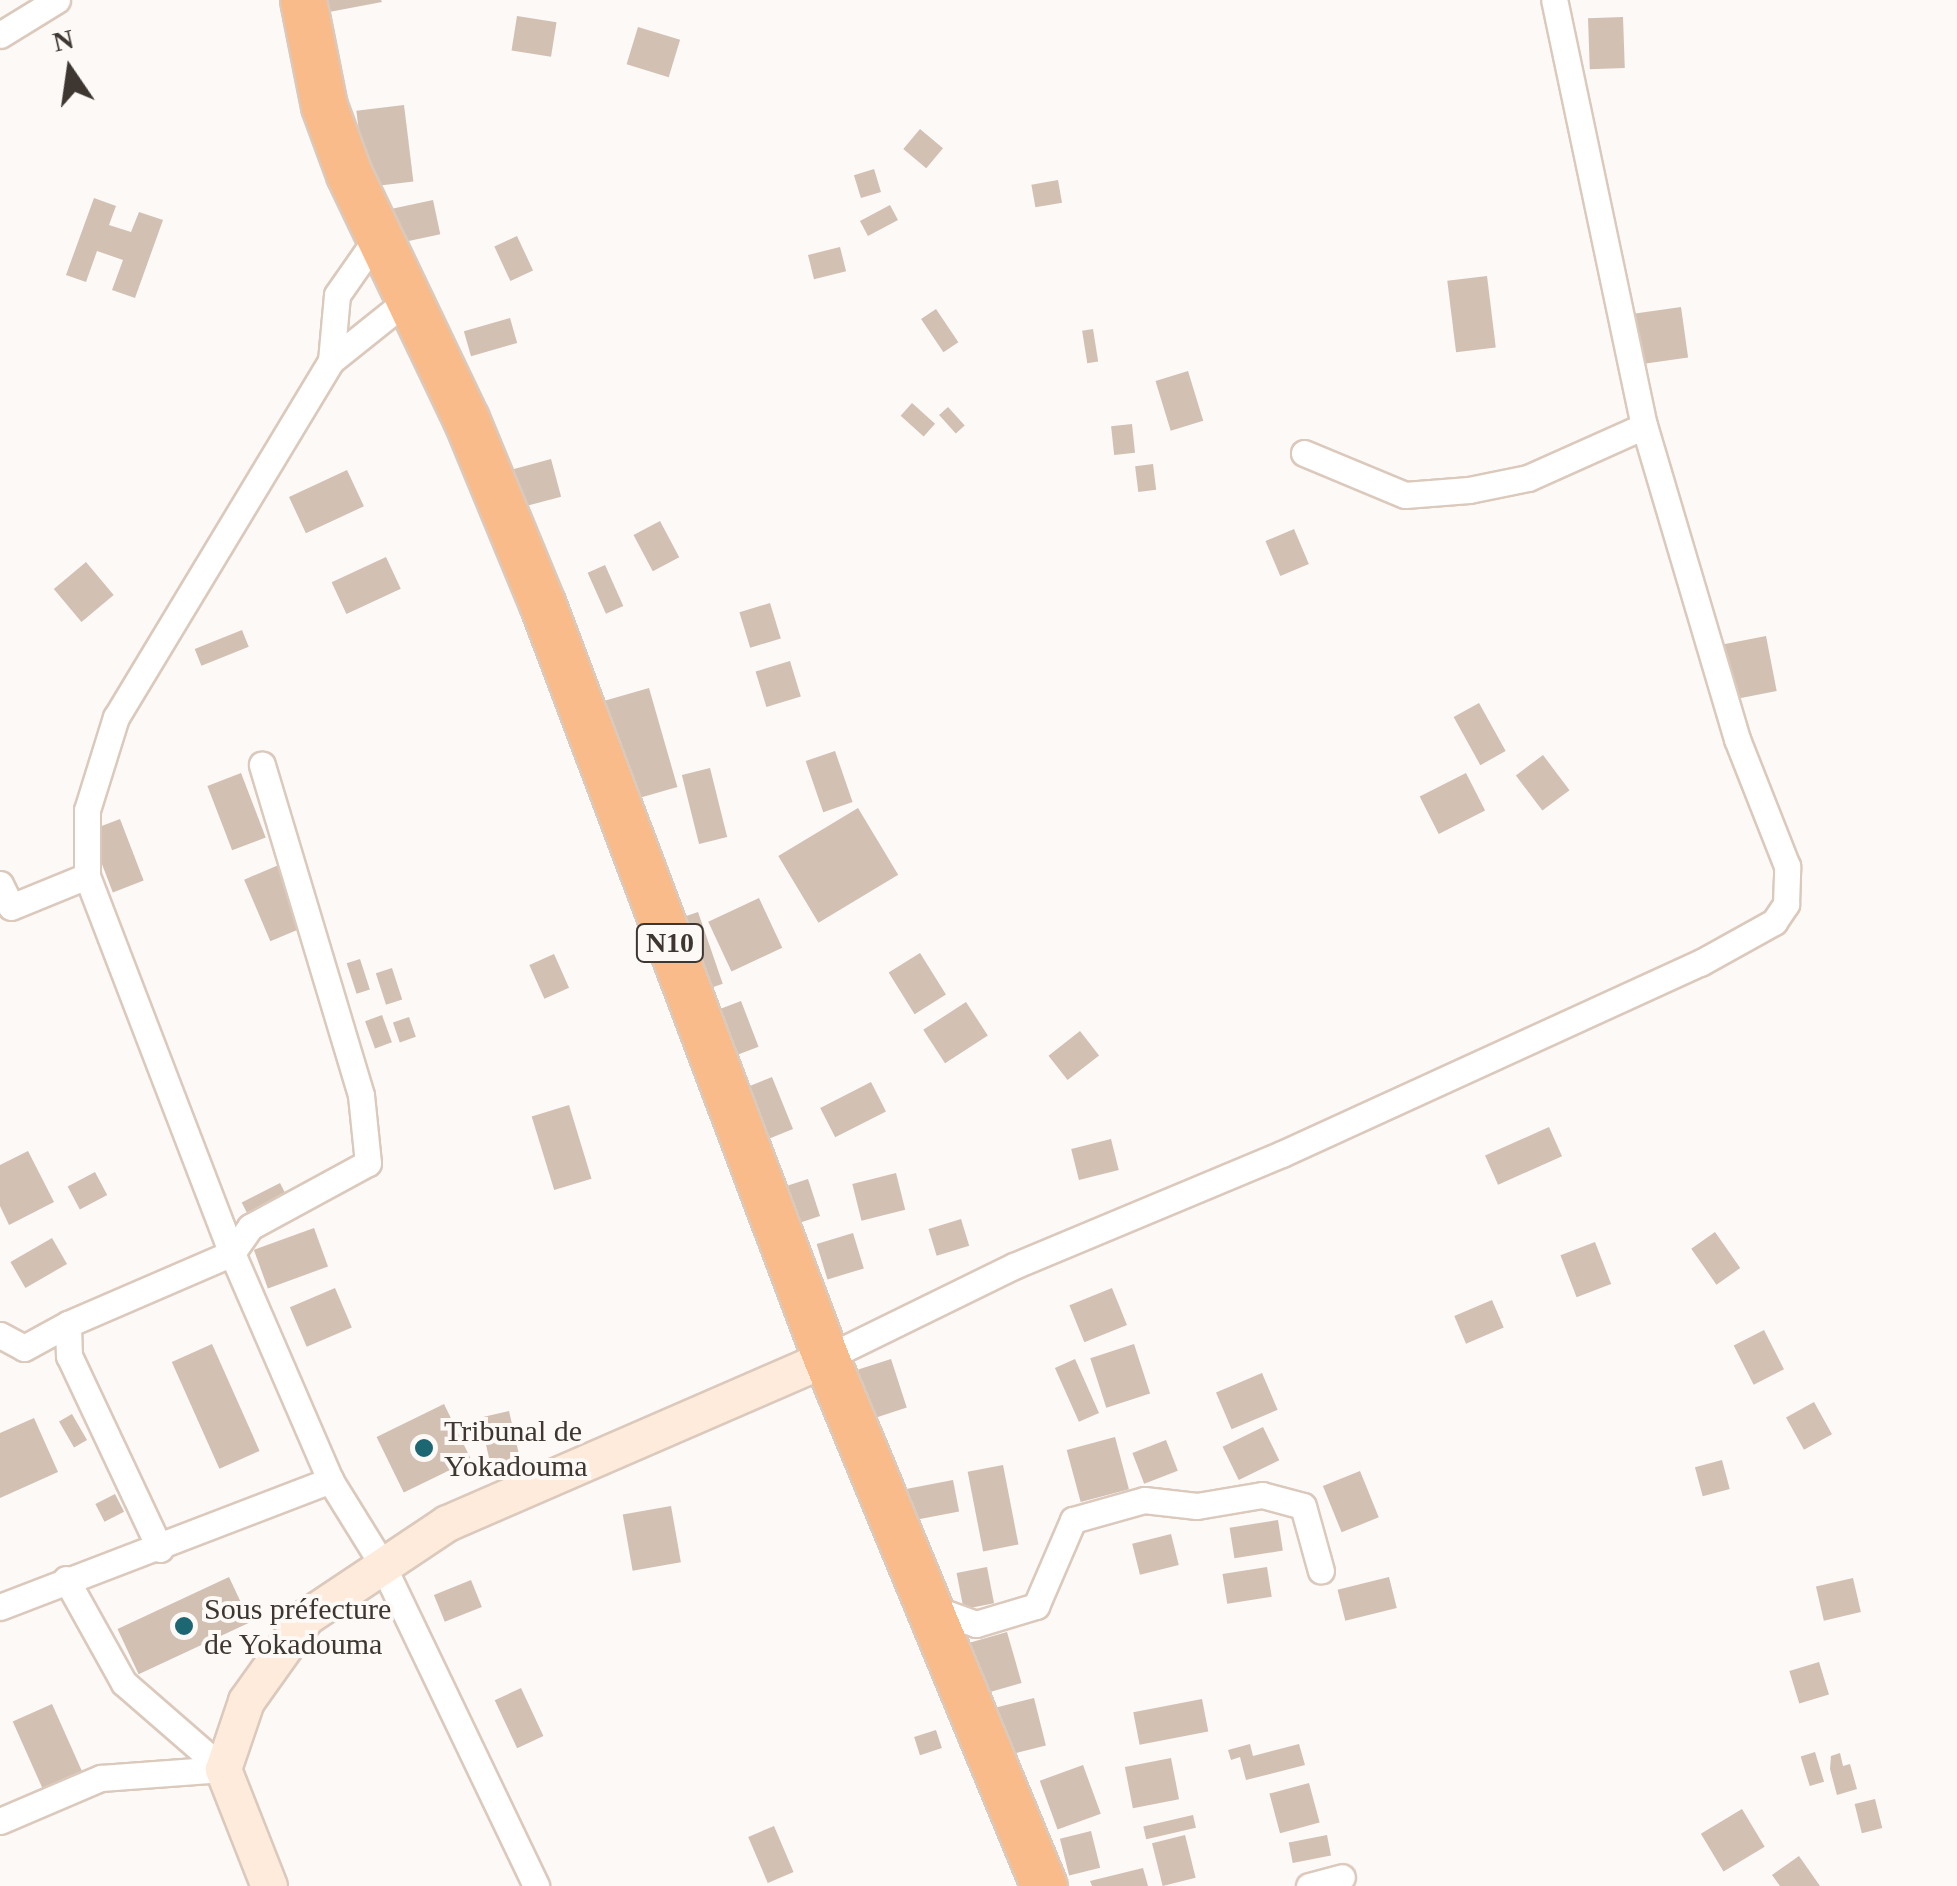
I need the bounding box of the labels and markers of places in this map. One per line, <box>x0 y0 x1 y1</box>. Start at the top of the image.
place label: Tribunal de Yokadouma <box>444 1413 588 1484</box>
marker: Tribunal de Yokadouma <box>413 1437 435 1459</box>
place label: Sous préfecture de Yokadouma <box>204 1591 391 1662</box>
marker: Sous préfecture de Yokadouma <box>173 1615 195 1637</box>

